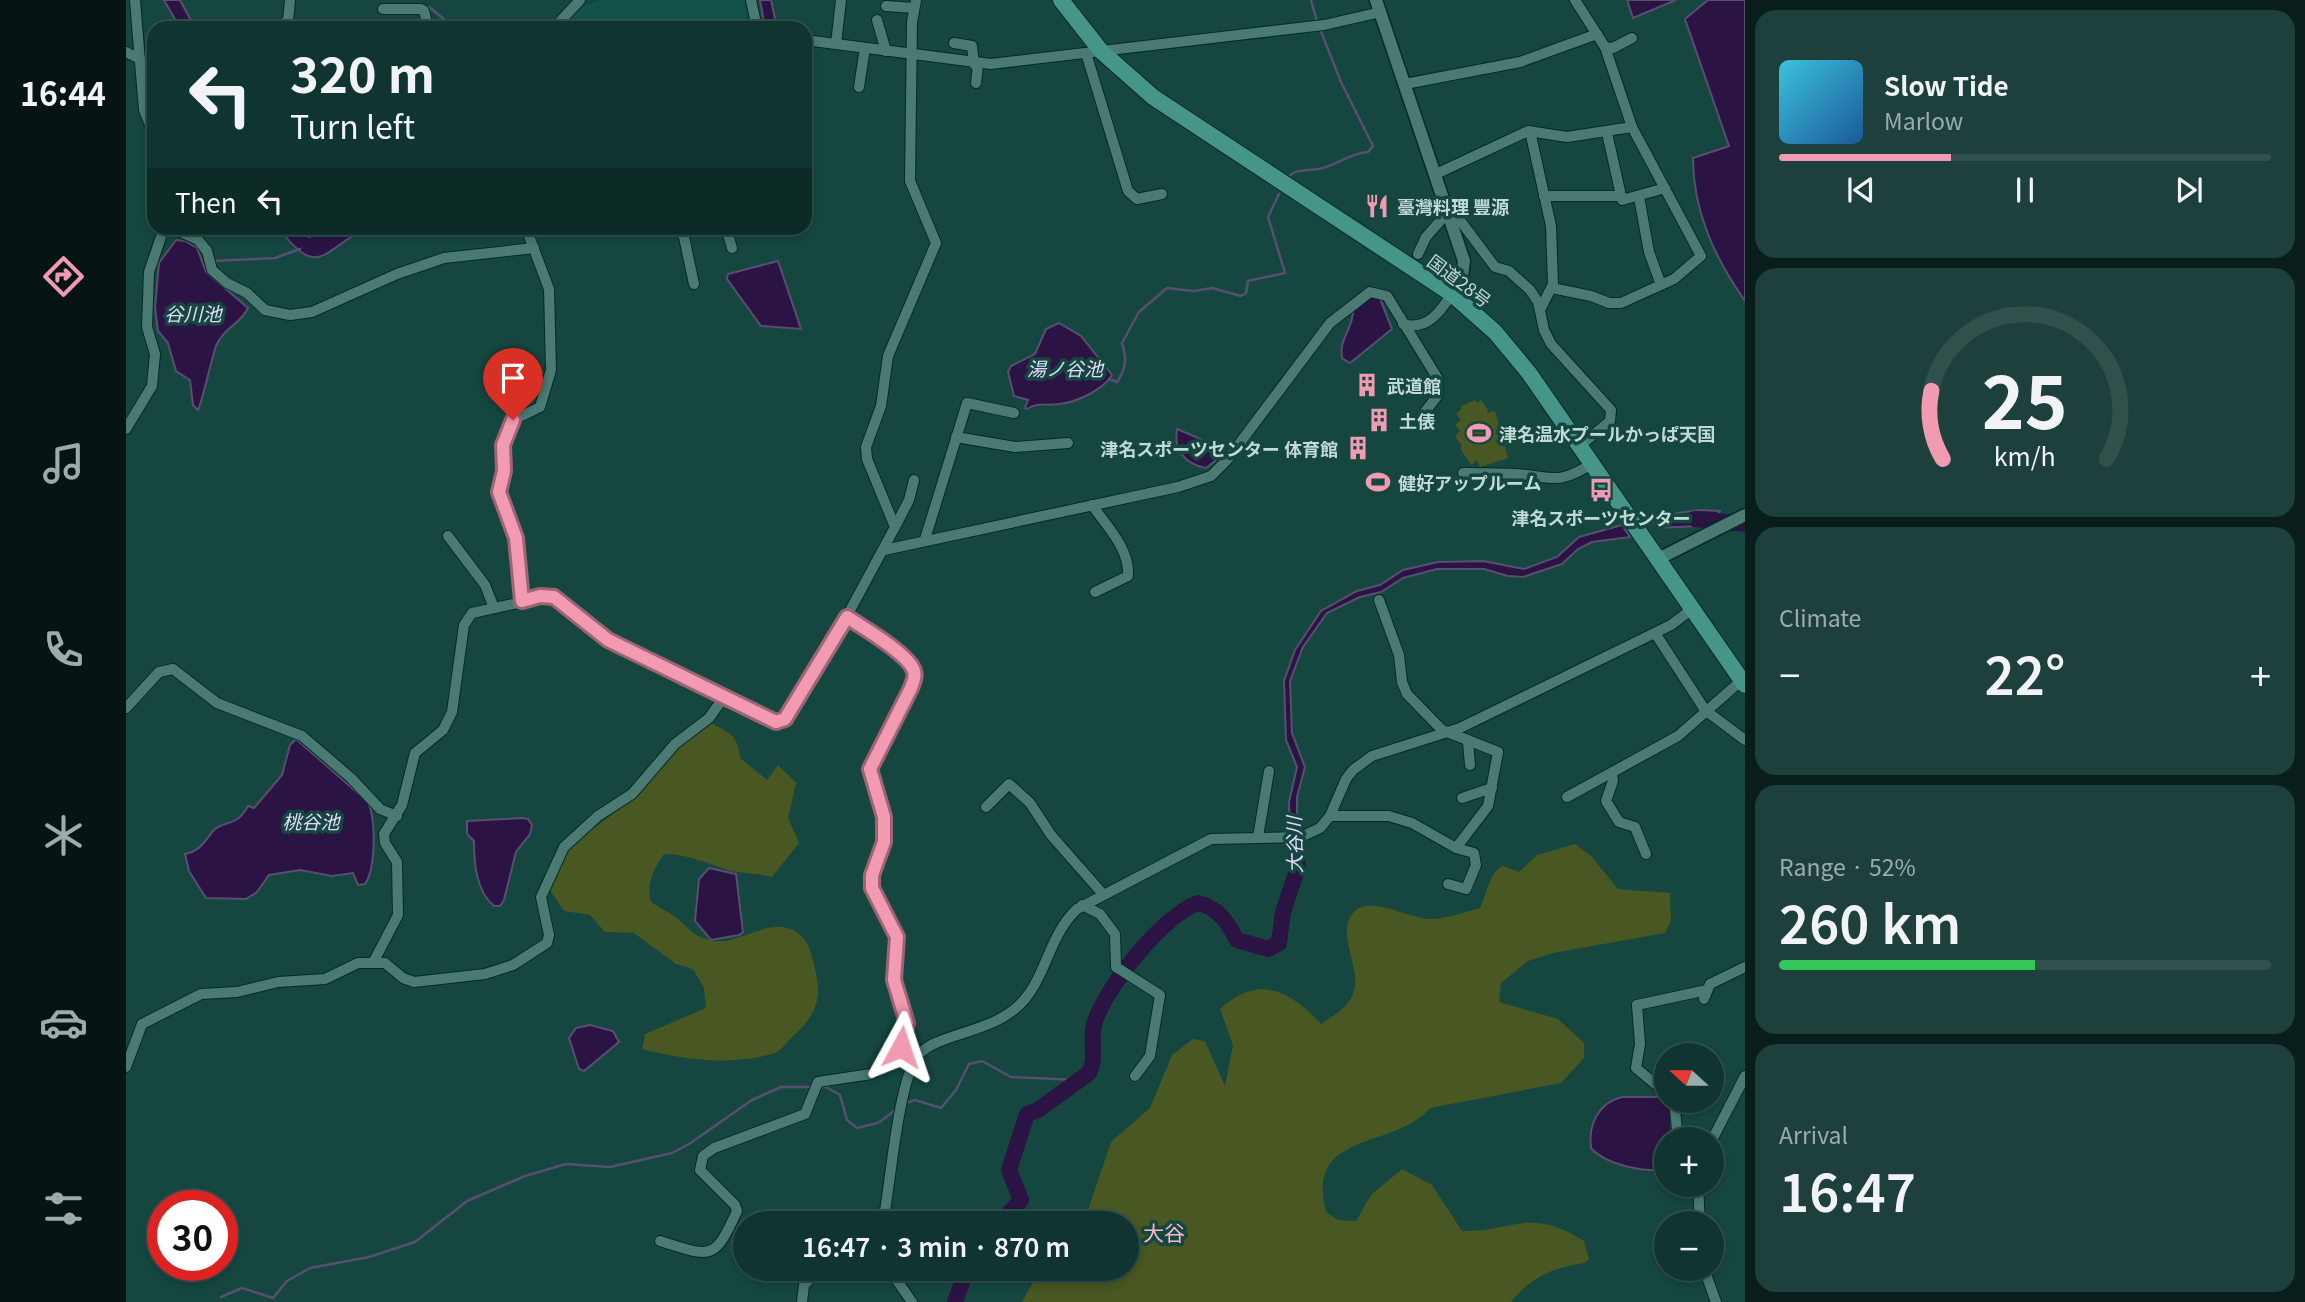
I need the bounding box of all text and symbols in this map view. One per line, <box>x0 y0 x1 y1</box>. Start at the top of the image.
text: 320 m <box>290 36 435 107</box>
icon: left <box>175 49 266 140</box>
text: Slow Tide <box>1884 66 2009 103</box>
text: 16:44 <box>20 69 106 115</box>
text: Turn left <box>290 102 415 148</box>
text: Marlow <box>1884 103 1963 137</box>
icon: previous <box>1842 171 1880 209</box>
icon: pause <box>2006 171 2044 209</box>
icon: next <box>2170 171 2208 209</box>
icon: left <box>251 182 289 220</box>
text: Then <box>175 183 237 220</box>
restaurant icon: 臺灣料理 豐源 <box>1363 192 1391 220</box>
place label: 臺灣料理 豐源 <box>1397 193 1509 219</box>
street label: 国道28号 <box>1423 247 1497 313</box>
icon: directions <box>39 252 88 301</box>
water label: 谷川池 <box>164 299 223 326</box>
text: 25 <box>1982 345 2068 450</box>
pin <box>483 348 543 420</box>
water label: 湯ノ谷池 <box>1027 354 1105 381</box>
icon: arrive <box>494 359 532 397</box>
building icon: 武道館 <box>1353 371 1381 399</box>
place label: 武道館 <box>1387 372 1441 398</box>
building icon: 土俵 <box>1365 406 1393 434</box>
place label: 土俵 <box>1399 407 1435 433</box>
sports icon: 津名温水プールかっぱ天国 <box>1465 419 1493 447</box>
place label: 津名温水プールかっぱ天国 <box>1499 420 1715 446</box>
building icon: 津名スポーツセンター 体育館 <box>1344 434 1372 462</box>
place label: 津名スポーツセンター 体育館 <box>1100 435 1338 461</box>
text: km/h <box>1994 436 2056 472</box>
icon: music <box>39 439 88 488</box>
sports icon: 健好アップルーム <box>1364 468 1392 496</box>
place label: 健好アップルーム <box>1398 469 1541 495</box>
bus stop icon: 津名スポーツセンター <box>1587 476 1615 504</box>
place label: 津名スポーツセンター <box>1511 504 1691 530</box>
text: Climate <box>1779 600 1861 634</box>
icon: phone <box>39 625 88 674</box>
text: 22° <box>1985 635 2065 710</box>
text: − <box>1779 646 1800 701</box>
text: + <box>2250 646 2271 701</box>
water label: 桃谷池 <box>282 807 341 834</box>
icon: climate <box>39 811 88 860</box>
water label: 大谷川 <box>1279 814 1307 874</box>
text: Range · 52% <box>1779 849 1916 883</box>
text: 260 km <box>1779 884 1961 959</box>
icon: car <box>39 998 88 1047</box>
position arrow <box>864 1010 938 1084</box>
north arrow <box>1654 1043 1724 1113</box>
map controls <box>1654 1043 1724 1281</box>
text: Arrival <box>1779 1117 1848 1151</box>
button: + <box>1654 1127 1724 1197</box>
text: 16:47 <box>1779 1152 1916 1227</box>
icon: filters <box>39 1184 88 1233</box>
speed limit sign: 30 <box>147 1190 238 1281</box>
button: − <box>1654 1211 1724 1281</box>
district label: 大谷 <box>1143 1217 1185 1247</box>
text: 16:47 · 3 min · 870 m <box>802 1227 1070 1264</box>

